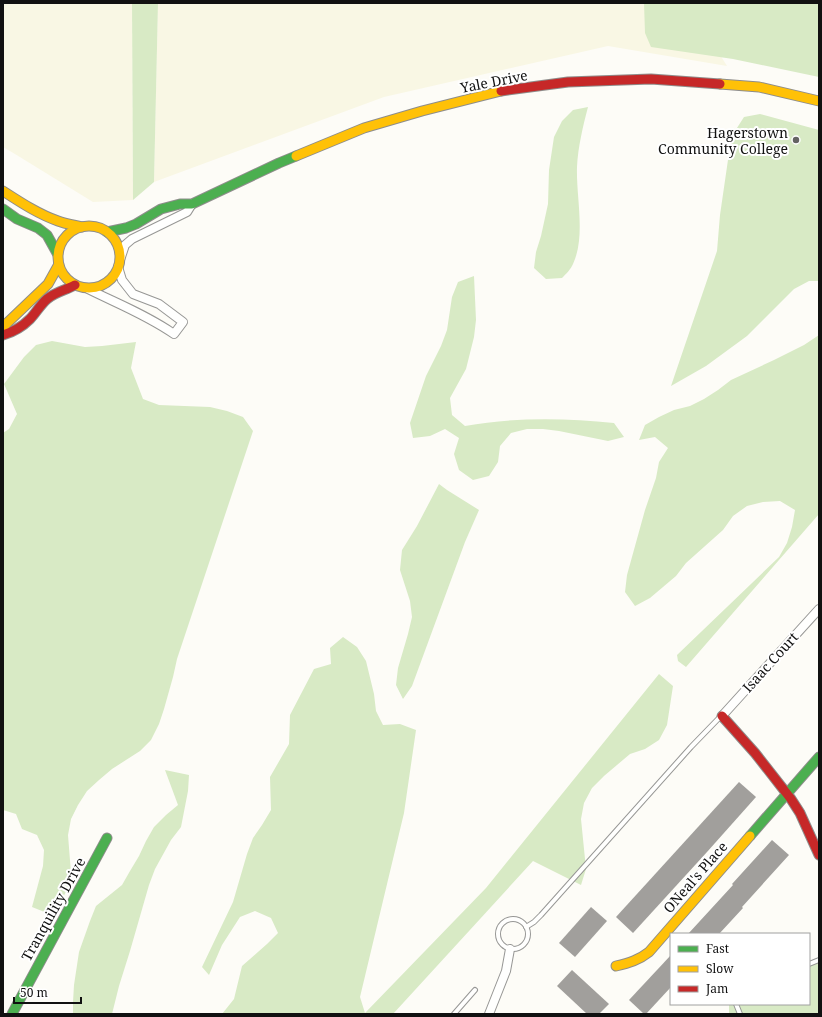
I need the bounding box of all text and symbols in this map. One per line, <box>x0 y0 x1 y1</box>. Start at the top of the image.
street label: Yale Drive <box>458 65 529 97</box>
place label: Hagerstown Community College <box>658 123 788 158</box>
marker: Hagerstown Community College <box>791 135 801 145</box>
street label: Isaac Court <box>738 628 802 696</box>
street label: ONeal's Place <box>659 837 731 917</box>
street label: Tranquility Drive <box>17 854 89 964</box>
legend <box>670 933 810 1005</box>
text: Fast <box>706 940 729 957</box>
text: Slow <box>706 960 734 977</box>
scale bar <box>14 979 81 1005</box>
text: Jam <box>705 980 728 997</box>
text: 50 m <box>20 984 48 1001</box>

